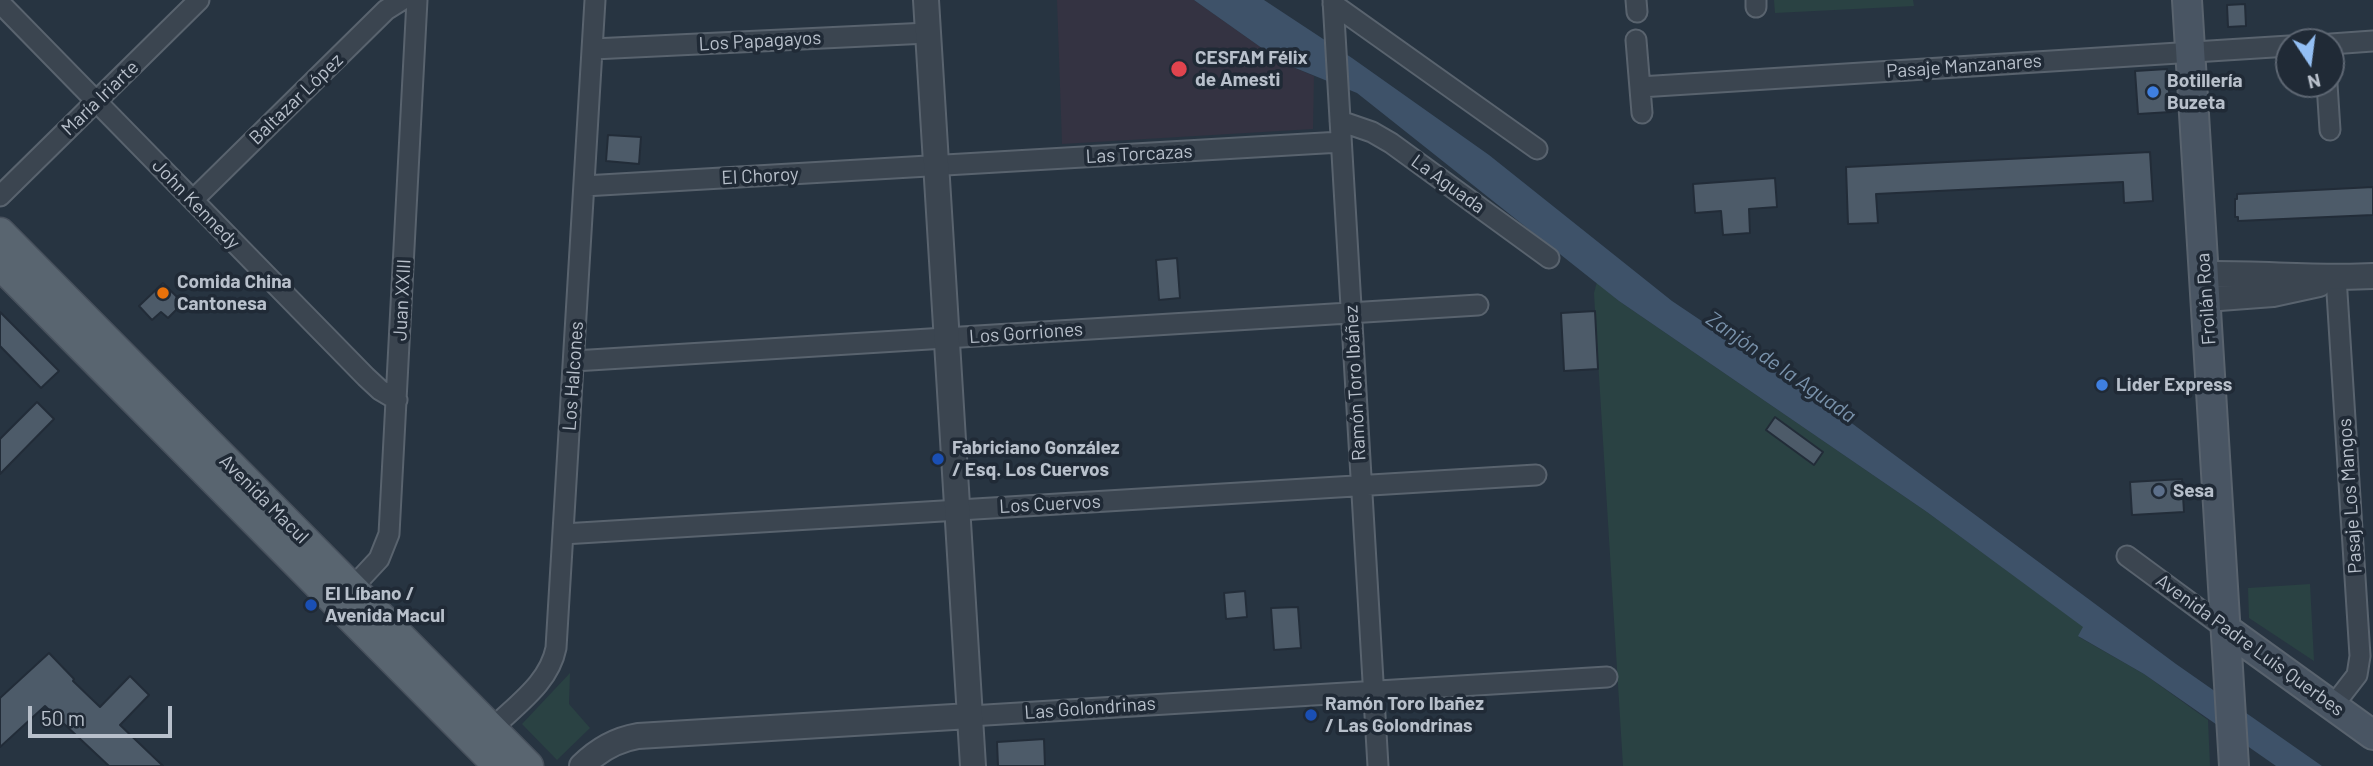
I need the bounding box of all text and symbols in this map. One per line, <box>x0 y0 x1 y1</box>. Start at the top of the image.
street label: Los Papagayos <box>698 26 822 56</box>
north arrow <box>2275 28 2345 98</box>
place label: CESFAM Félix de Amesti <box>1195 47 1308 91</box>
street label: Baltazar López <box>244 49 348 149</box>
street label: Pasaje Manzanares <box>1885 49 2043 83</box>
street label: María Iriarte <box>57 56 143 140</box>
marker: CESFAM Félix de Amesti <box>1169 59 1189 79</box>
text: N <box>2306 69 2323 95</box>
place label: Botillería Buzeta <box>2167 70 2243 114</box>
marker: Botillería Buzeta <box>2145 84 2161 100</box>
street label: Las Torcazas <box>1085 140 1193 168</box>
street label: La Aguada <box>1407 150 1489 218</box>
street label: John Kennedy <box>147 154 245 254</box>
street label: El Choroy <box>721 163 799 189</box>
street label: Froilán Roa <box>2191 252 2221 346</box>
street label: Juan XXIII <box>388 258 416 342</box>
place label: Comida China Cantonesa <box>177 271 292 315</box>
marker: Comida China Cantonesa <box>155 285 171 301</box>
street label: Ramón Toro Ibáñez <box>1340 305 1370 461</box>
water label: Zanjón de la Aguada <box>1701 306 1861 428</box>
street label: Los Gorriones <box>968 318 1084 348</box>
street label: Los Halcones <box>558 320 588 432</box>
place label: Lider Express <box>2116 374 2232 396</box>
marker: Lider Express <box>2094 377 2110 393</box>
street label: Pasaje Los Mangos <box>2333 418 2367 574</box>
place label: Fabriciano González / Esq. Los Cuervos <box>952 437 1120 481</box>
street label: Avenida Macul <box>215 450 313 548</box>
marker: Fabriciano González / Esq. Los Cuervos <box>930 451 946 467</box>
place label: Sesa <box>2173 480 2214 502</box>
marker: Sesa <box>2151 483 2167 499</box>
street label: Los Cuervos <box>999 490 1101 518</box>
street label: Avenida Padre Luis Querbes <box>2151 569 2349 721</box>
place label: El Líbano / Avenida Macul <box>325 583 445 627</box>
marker: El Líbano / Avenida Macul <box>303 597 319 613</box>
scale bar <box>32 692 175 736</box>
street label: Las Golondrinas <box>1024 692 1156 724</box>
place label: Ramón Toro Ibañez / Las Golondrinas <box>1325 693 1484 737</box>
text: 50 m <box>41 705 85 730</box>
marker: Ramón Toro Ibañez / Las Golondrinas <box>1303 707 1319 723</box>

